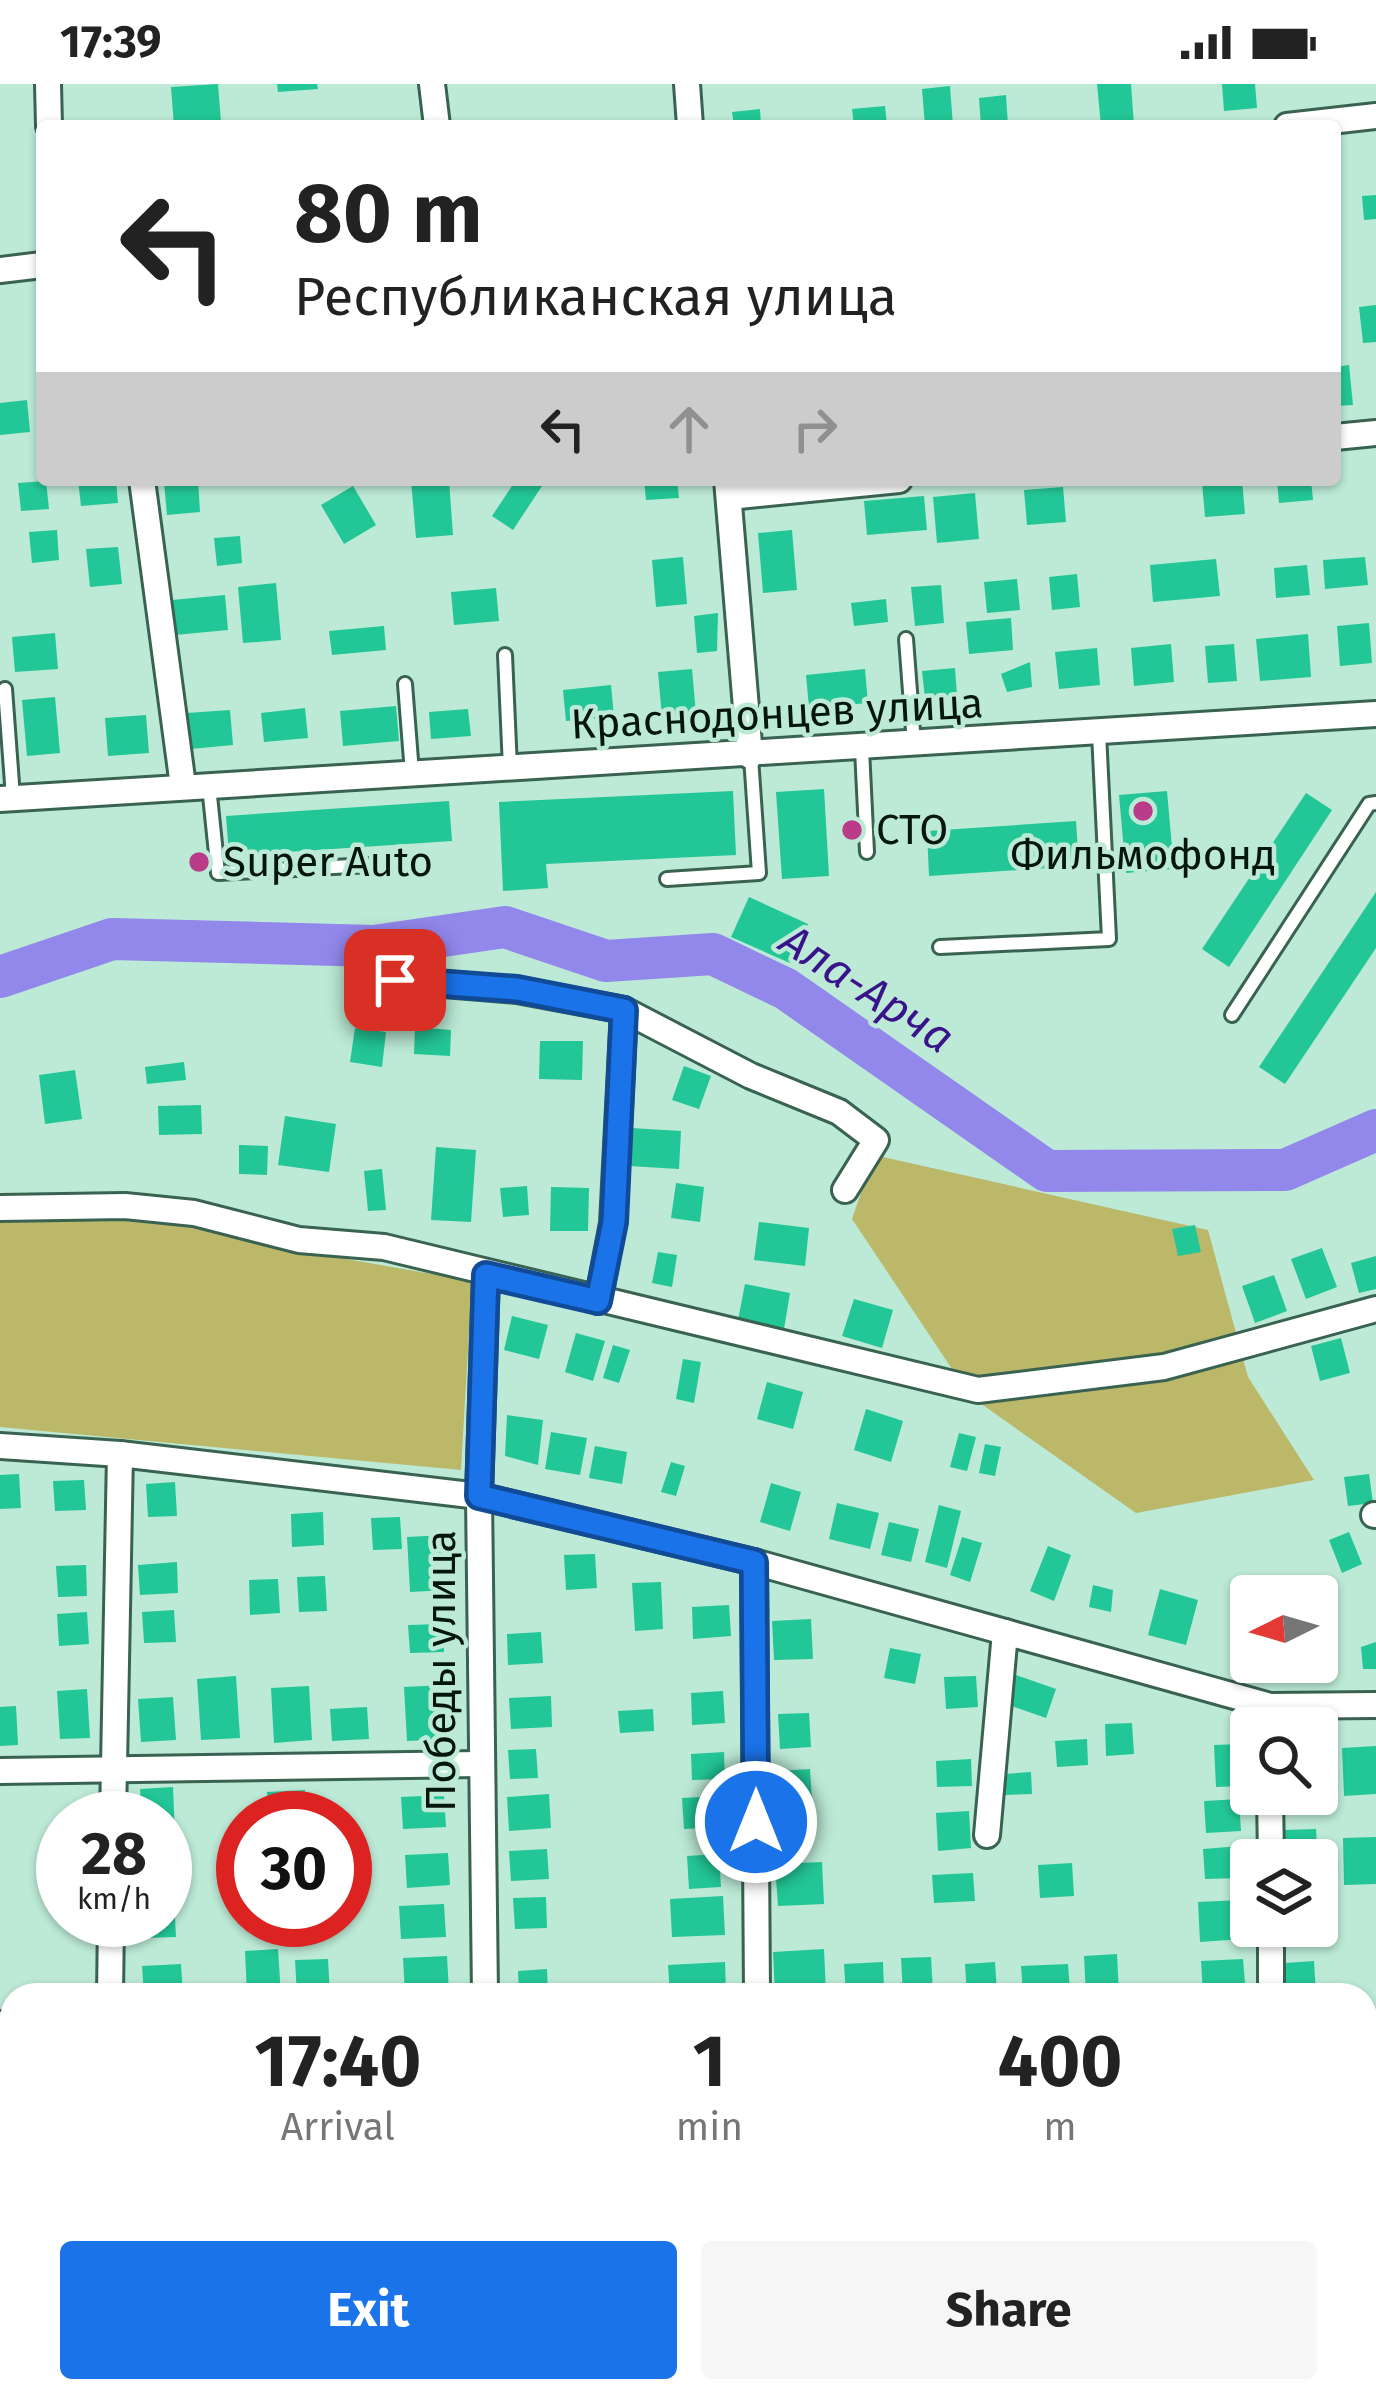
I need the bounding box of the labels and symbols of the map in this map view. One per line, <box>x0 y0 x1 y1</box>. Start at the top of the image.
street label: Краснодонцев улица <box>570 678 984 750</box>
marker: Фильмофонд <box>1130 798 1156 824</box>
place label: СТО <box>876 805 948 855</box>
marker: СТО <box>839 817 865 843</box>
place label: Фильмофонд <box>1010 830 1276 880</box>
place label: Super Auto <box>223 837 433 887</box>
marker: Super Auto <box>186 849 212 875</box>
water label: Ала-Арча <box>769 912 964 1065</box>
pin <box>344 929 446 1031</box>
street label: Победы улица <box>416 1530 466 1812</box>
north arrow <box>1230 1575 1338 1683</box>
position arrow <box>693 1759 819 1885</box>
speed limit sign: 30 <box>216 1791 372 1947</box>

